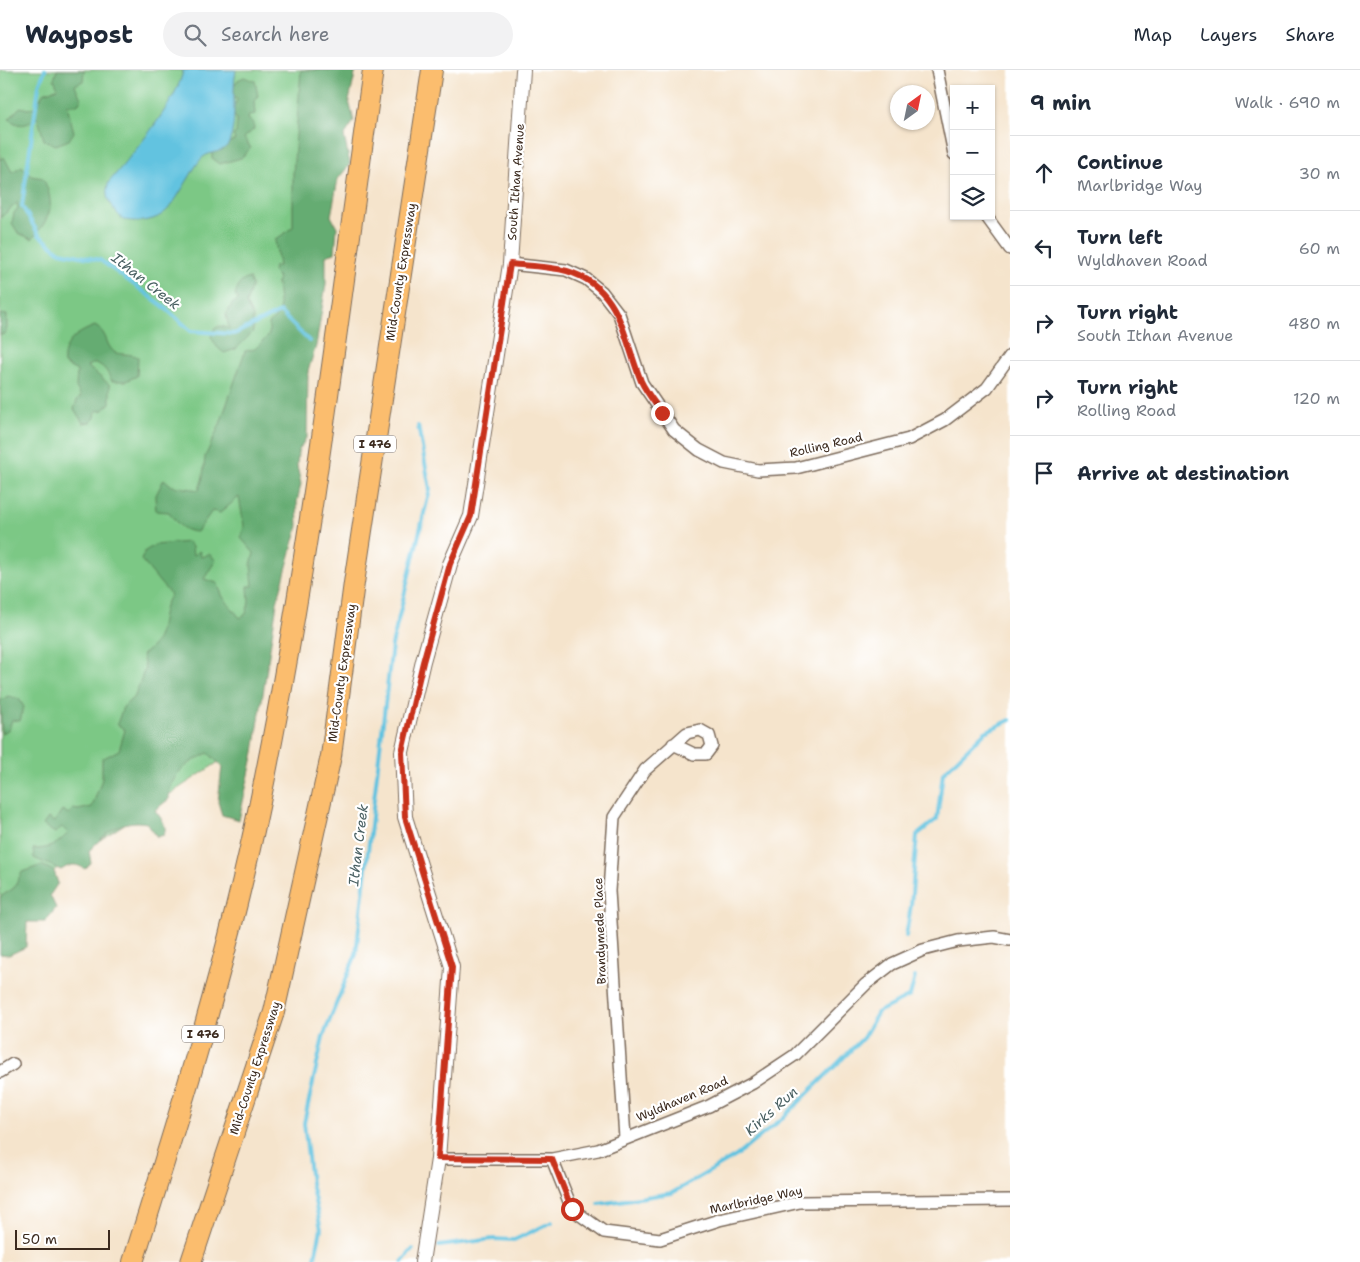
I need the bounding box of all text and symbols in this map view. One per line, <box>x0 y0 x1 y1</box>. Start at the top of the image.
search box <box>163 12 513 57</box>
text: Waypost <box>25 19 133 51</box>
icon: search <box>181 21 209 49</box>
text: Search here <box>221 22 329 47</box>
text: Map <box>1134 23 1172 47</box>
text: Layers <box>1200 23 1257 47</box>
text: Share <box>1285 23 1335 47</box>
north arrow <box>890 85 935 130</box>
map controls <box>950 85 995 220</box>
button: + <box>950 85 995 130</box>
text: 9 min <box>1030 89 1091 117</box>
text: Walk · 690 m <box>1235 92 1340 113</box>
street label: South Ithan Avenue <box>504 123 528 241</box>
button: − <box>950 130 995 175</box>
text: Continue <box>1077 150 1163 175</box>
icon: ahead <box>1030 159 1058 187</box>
text: 30 m <box>1299 163 1340 184</box>
button: layers <box>950 175 995 220</box>
text: Marlbridge Way <box>1077 175 1203 196</box>
street label: Mid-County Expressway <box>382 202 420 342</box>
text: Turn left <box>1077 225 1163 250</box>
icon: left <box>1030 234 1058 262</box>
text: 60 m <box>1299 238 1340 259</box>
water label: Ithan Creek <box>107 248 184 313</box>
text: Wyldhaven Road <box>1077 250 1208 271</box>
text: Turn right <box>1077 300 1178 325</box>
icon: right <box>1030 309 1058 337</box>
text: 480 m <box>1288 313 1340 334</box>
text: South Ithan Avenue <box>1077 325 1233 346</box>
text: Turn right <box>1077 375 1178 400</box>
icon: right <box>1030 384 1058 412</box>
text: 120 m <box>1293 388 1340 409</box>
text: Rolling Road <box>1077 400 1176 421</box>
route end <box>651 402 674 425</box>
street label: Rolling Road <box>788 429 864 461</box>
road number: I 476 <box>354 436 396 452</box>
icon: arrive <box>1030 459 1058 487</box>
text: Arrive at destination <box>1077 461 1289 486</box>
street label: Mid-County Expressway <box>324 603 360 743</box>
water label: Ithan Creek <box>344 803 372 888</box>
street label: Brandymede Place <box>590 877 610 985</box>
street label: Mid-County Expressway <box>226 999 284 1137</box>
road number: I 476 <box>182 1026 224 1042</box>
street label: Wyldhaven Road <box>634 1072 731 1125</box>
water label: Kirks Run <box>741 1083 801 1139</box>
street label: Marlbridge Way <box>708 1182 804 1218</box>
route start <box>561 1198 584 1221</box>
scale bar <box>15 1227 110 1250</box>
text: 50 m <box>22 1230 57 1248</box>

